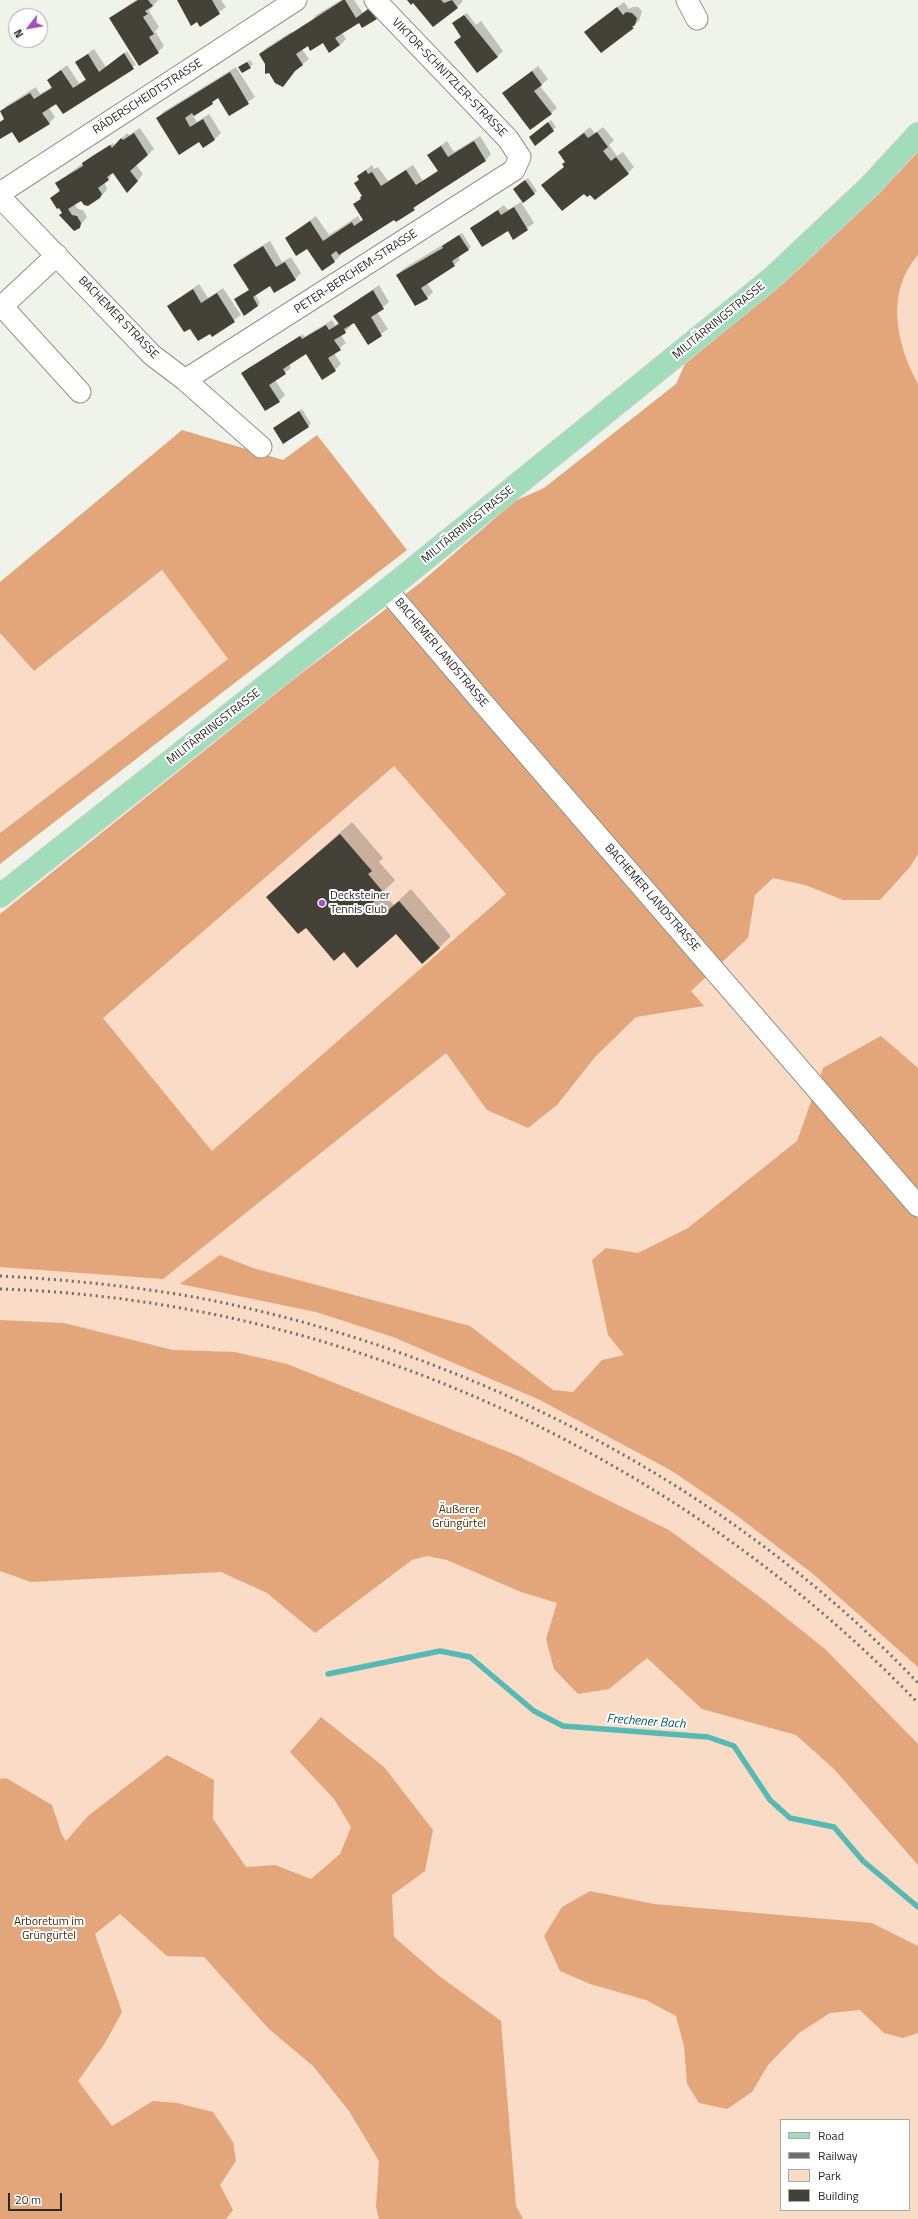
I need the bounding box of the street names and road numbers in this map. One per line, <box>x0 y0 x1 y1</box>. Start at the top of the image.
street label: VIKTOR-SCHNITZLER-STRASSE <box>388 16 510 140</box>
street label: RÄDERSCHEIDTSTRASSE <box>91 56 205 138</box>
street label: PETER-BERCHEM-STRASSE <box>292 227 420 317</box>
street label: BACHEMER STRASSE <box>75 274 161 362</box>
street label: MILITÄRRINGSTRASSE <box>670 279 768 363</box>
street label: MILITÄRRINGSTRASSE <box>419 483 517 567</box>
street label: BACHEMER LANDSTRASSE <box>391 596 491 710</box>
street label: MILITÄRRINGSTRASSE <box>164 686 264 768</box>
street label: BACHEMER LANDSTRASSE <box>601 841 703 955</box>

